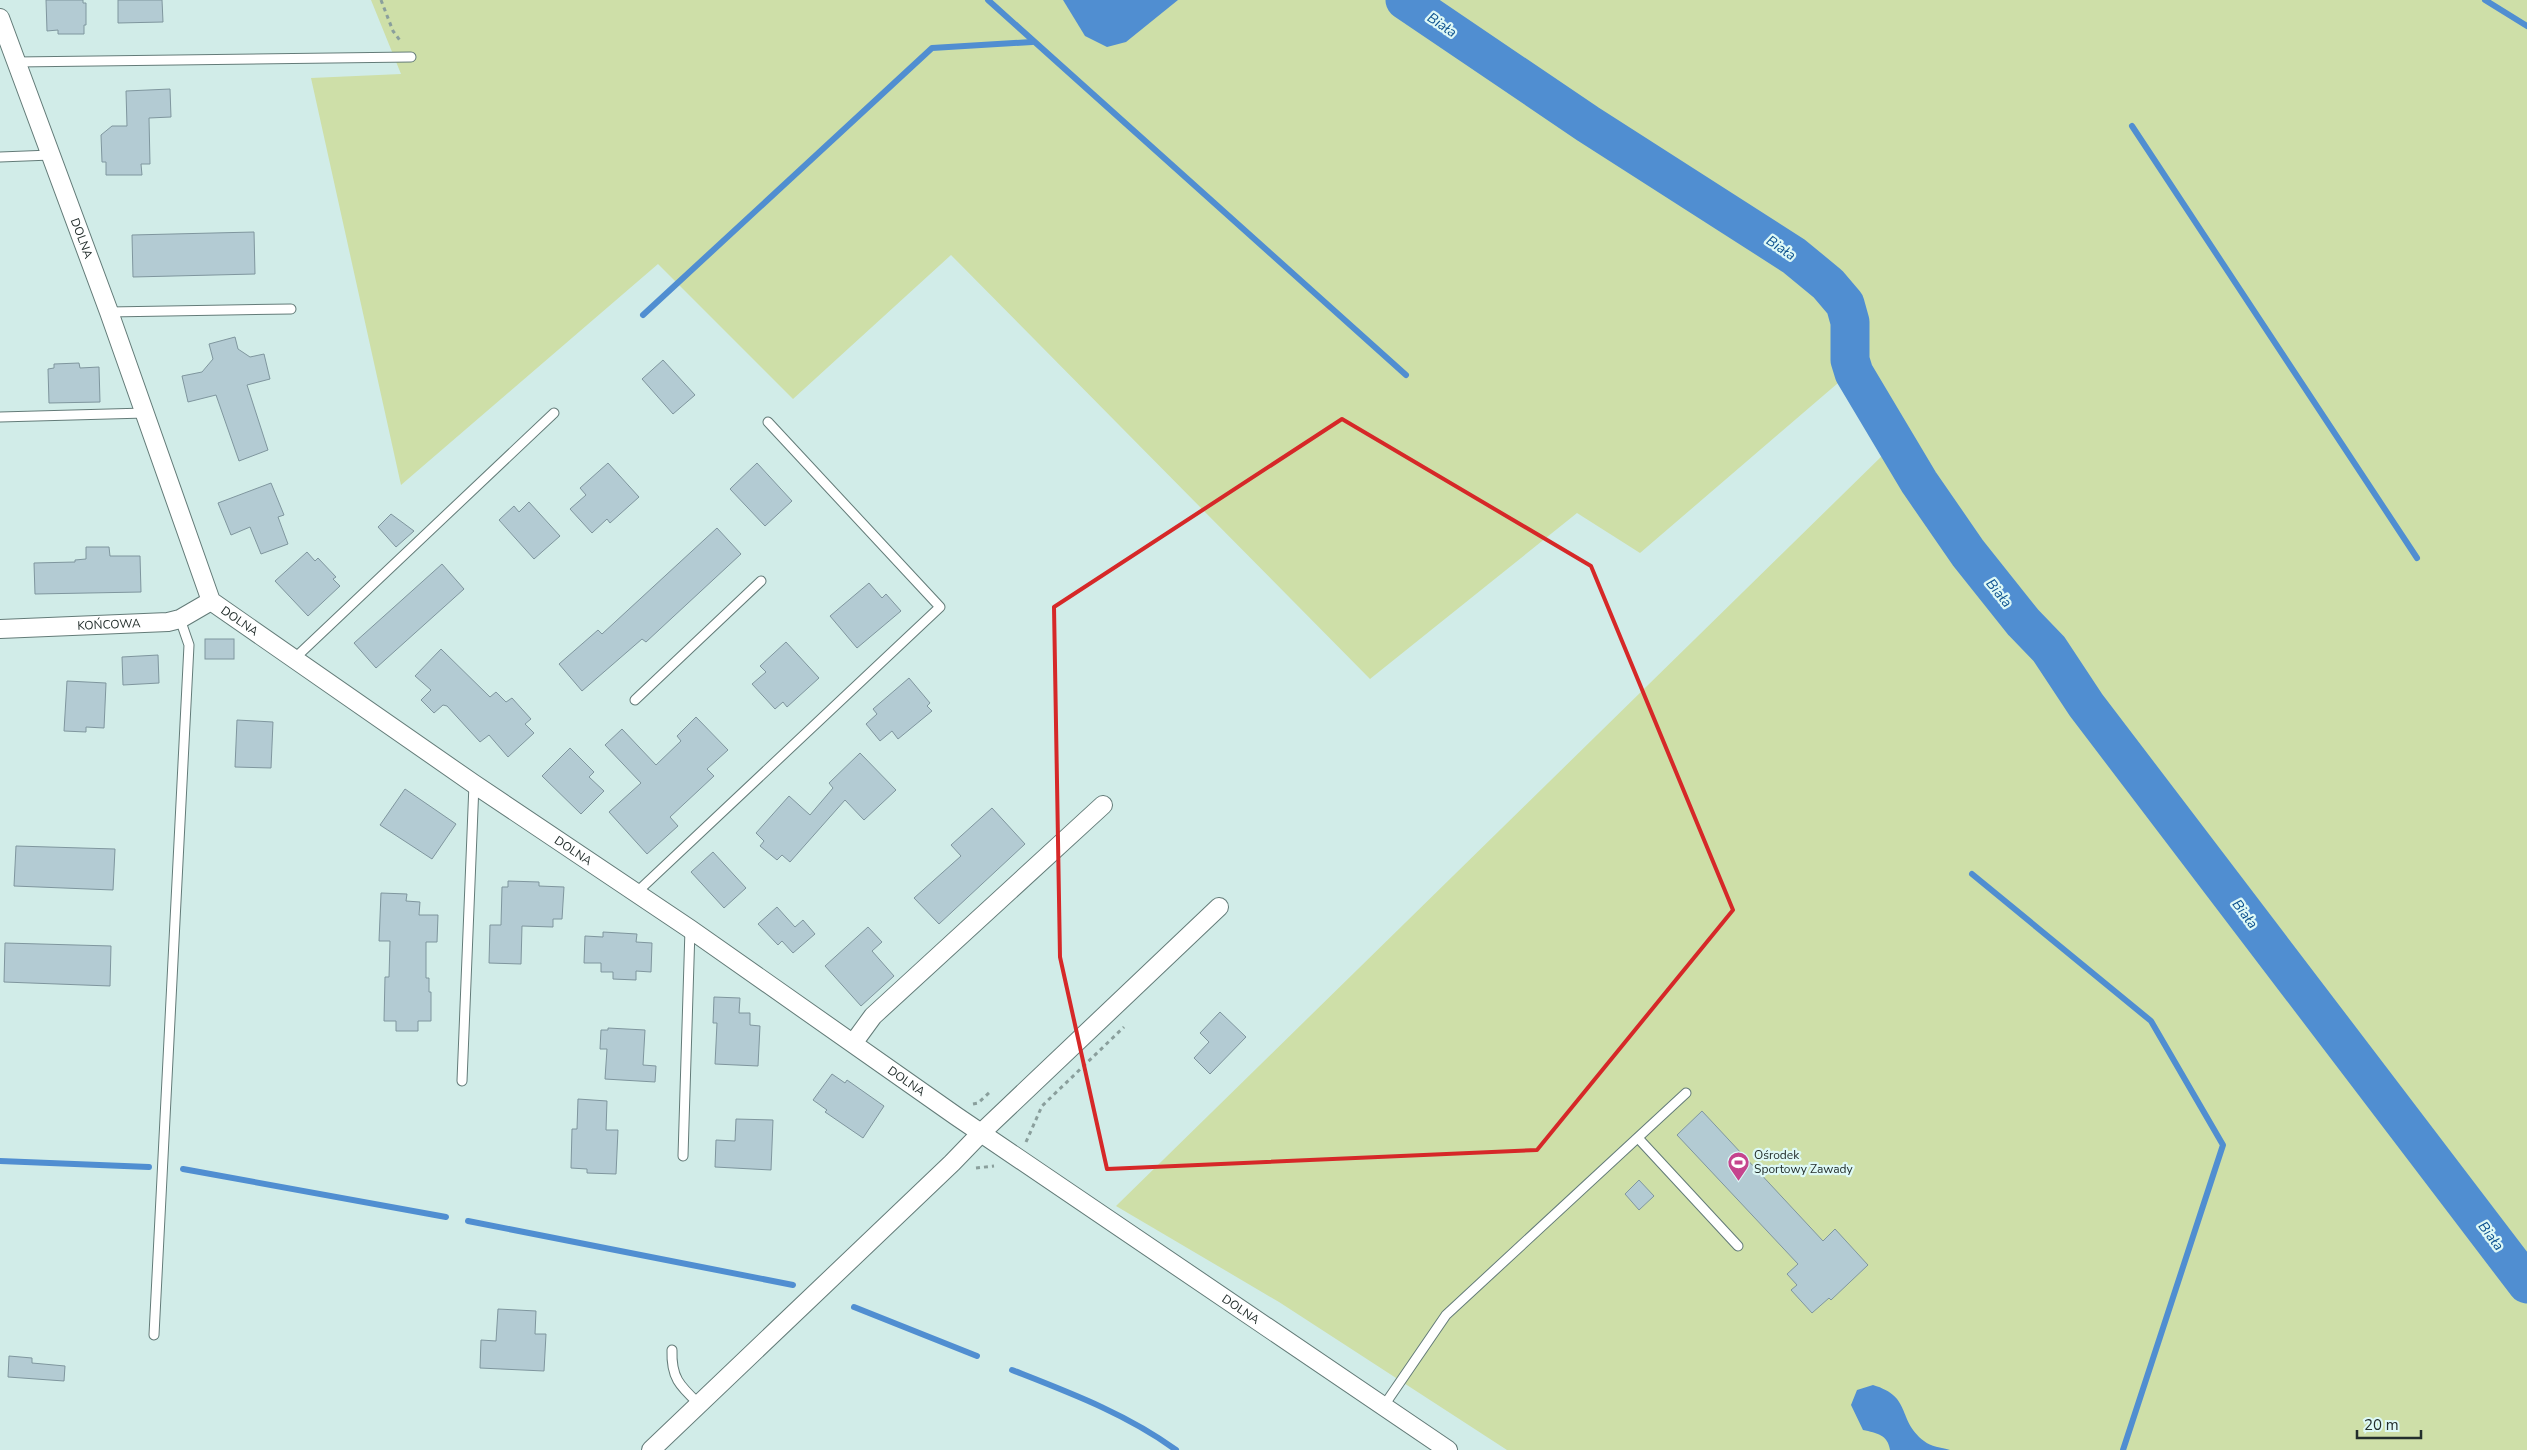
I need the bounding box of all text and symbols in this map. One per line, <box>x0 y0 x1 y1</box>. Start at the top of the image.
water label: Biała <box>1424 8 1460 42</box>
street label: DOLNA <box>67 216 97 261</box>
water label: Biała <box>1763 231 1799 265</box>
water label: Biała <box>1982 575 2016 611</box>
street label: DOLNA <box>218 602 262 640</box>
street label: KOŃCOWA <box>77 615 141 634</box>
street label: DOLNA <box>551 832 596 869</box>
water label: Biała <box>2228 896 2262 932</box>
street label: DOLNA <box>884 1062 928 1100</box>
place label: Ośrodek Sportowy Zawady <box>1754 1147 1854 1177</box>
sports icon: Ośrodek Sportowy Zawady <box>1726 1150 1750 1181</box>
water label: Biała <box>2474 1218 2508 1254</box>
street label: DOLNA <box>1219 1291 1263 1328</box>
scale bar <box>2357 1408 2421 1440</box>
text: 20 m <box>2364 1415 2399 1435</box>

